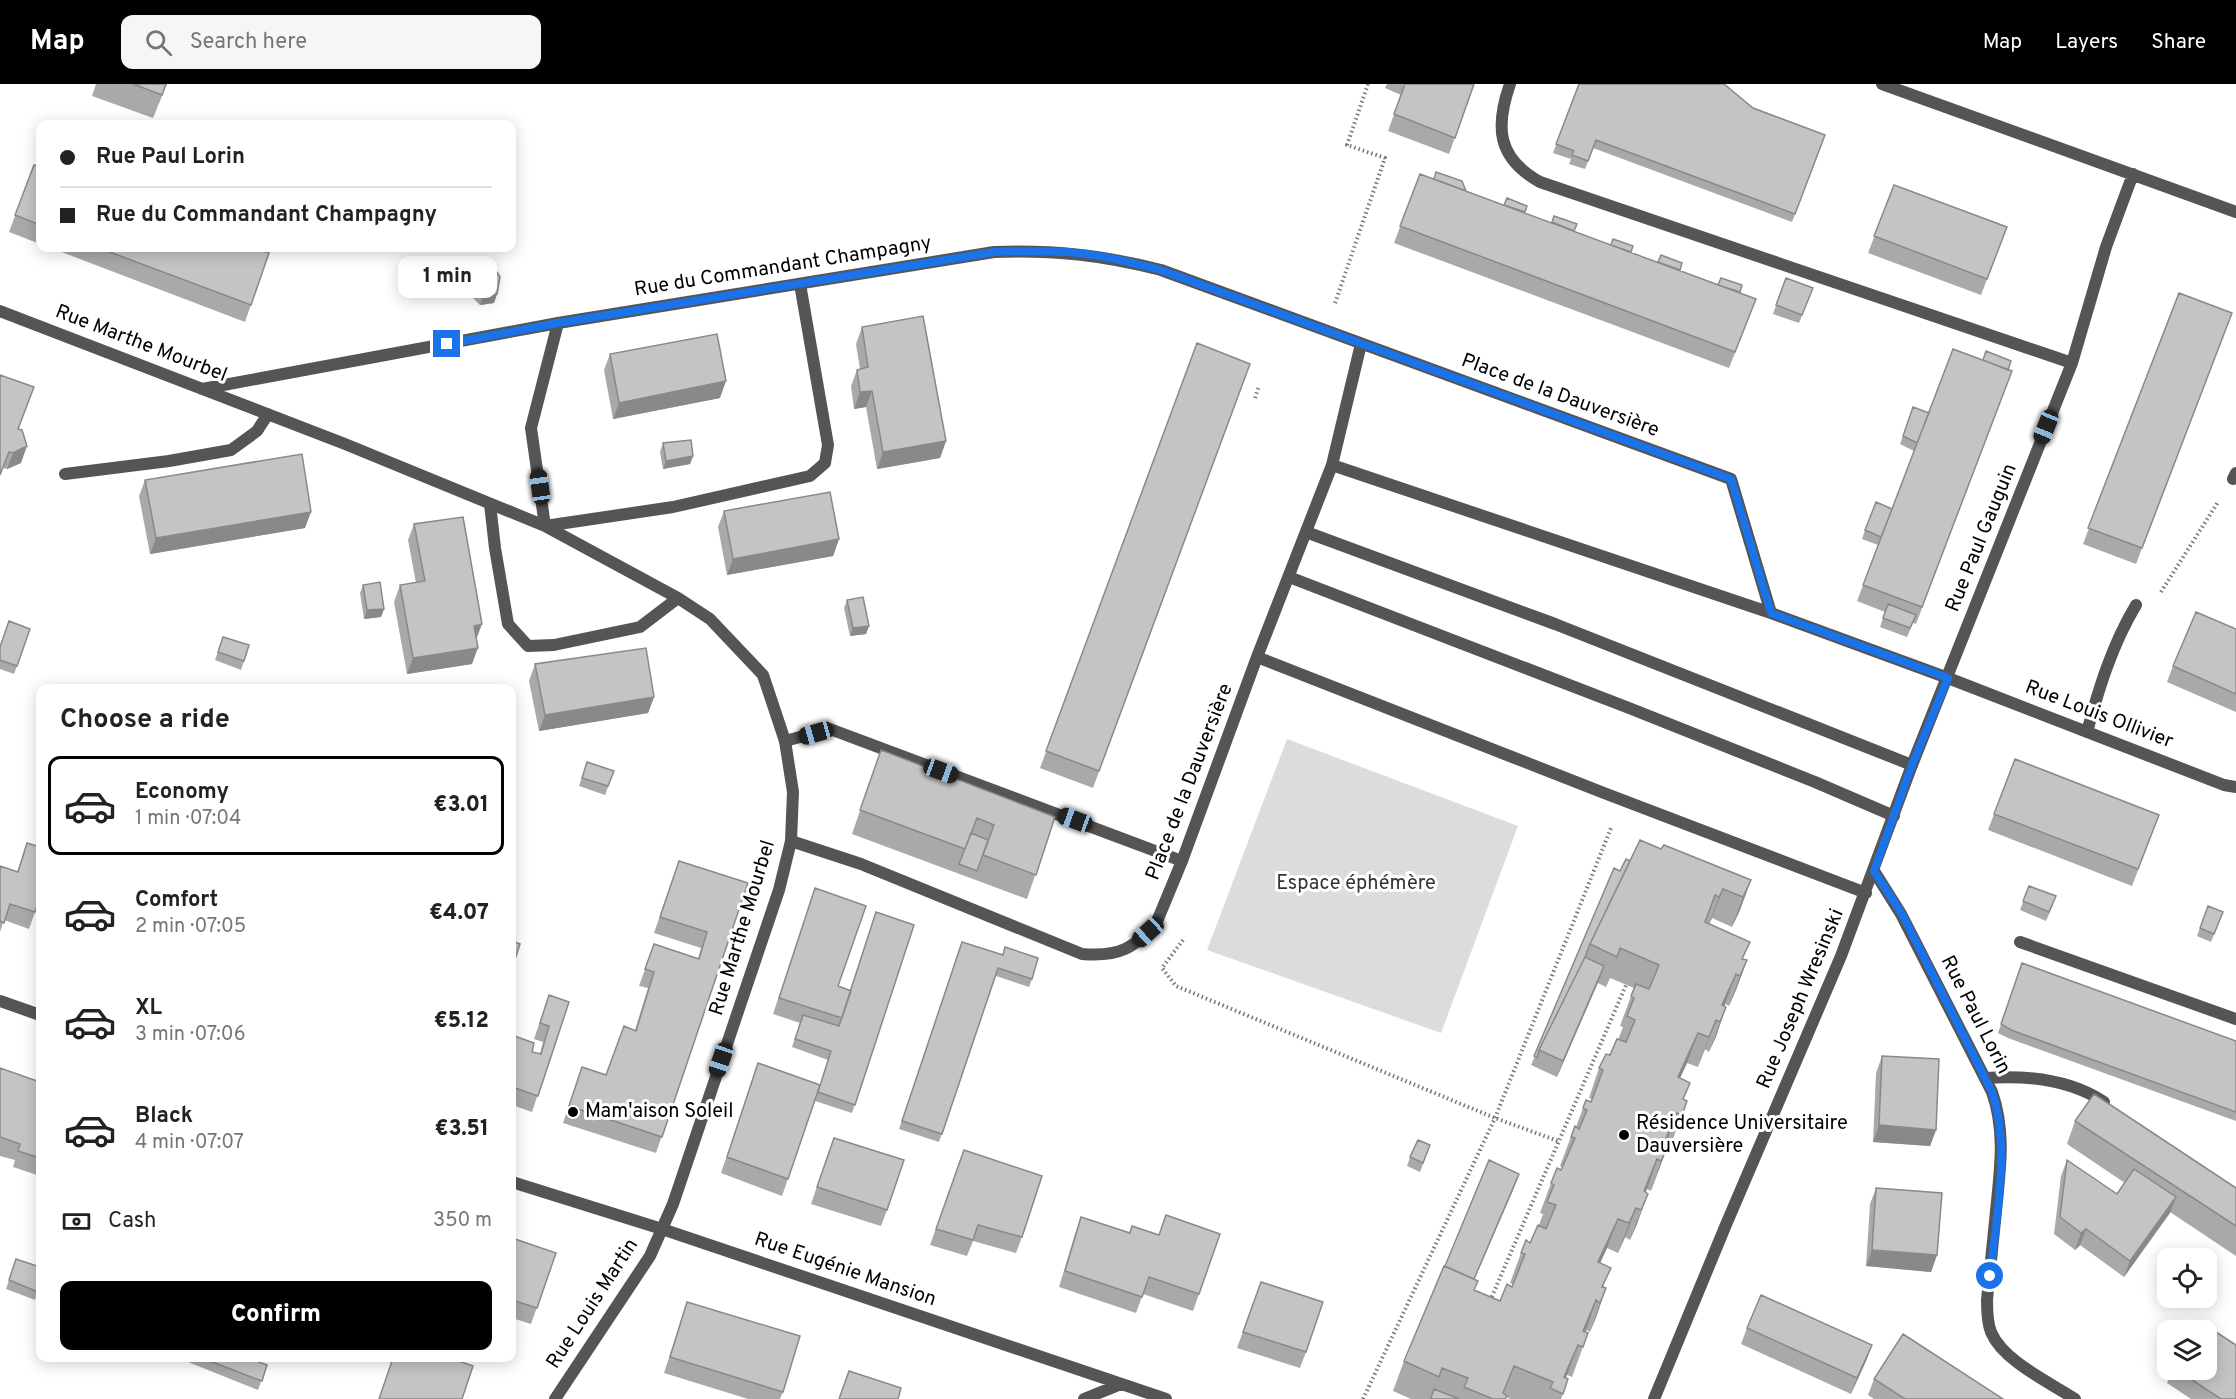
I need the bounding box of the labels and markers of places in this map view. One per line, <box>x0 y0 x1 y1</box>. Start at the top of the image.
place label: Mam'aison Soleil <box>585 1099 733 1125</box>
marker: Mam'aison Soleil <box>566 1105 580 1119</box>
place label: Résidence Universitaire Dauversière <box>1636 1111 1848 1160</box>
marker: Résidence Universitaire Dauversière <box>1617 1128 1631 1142</box>

